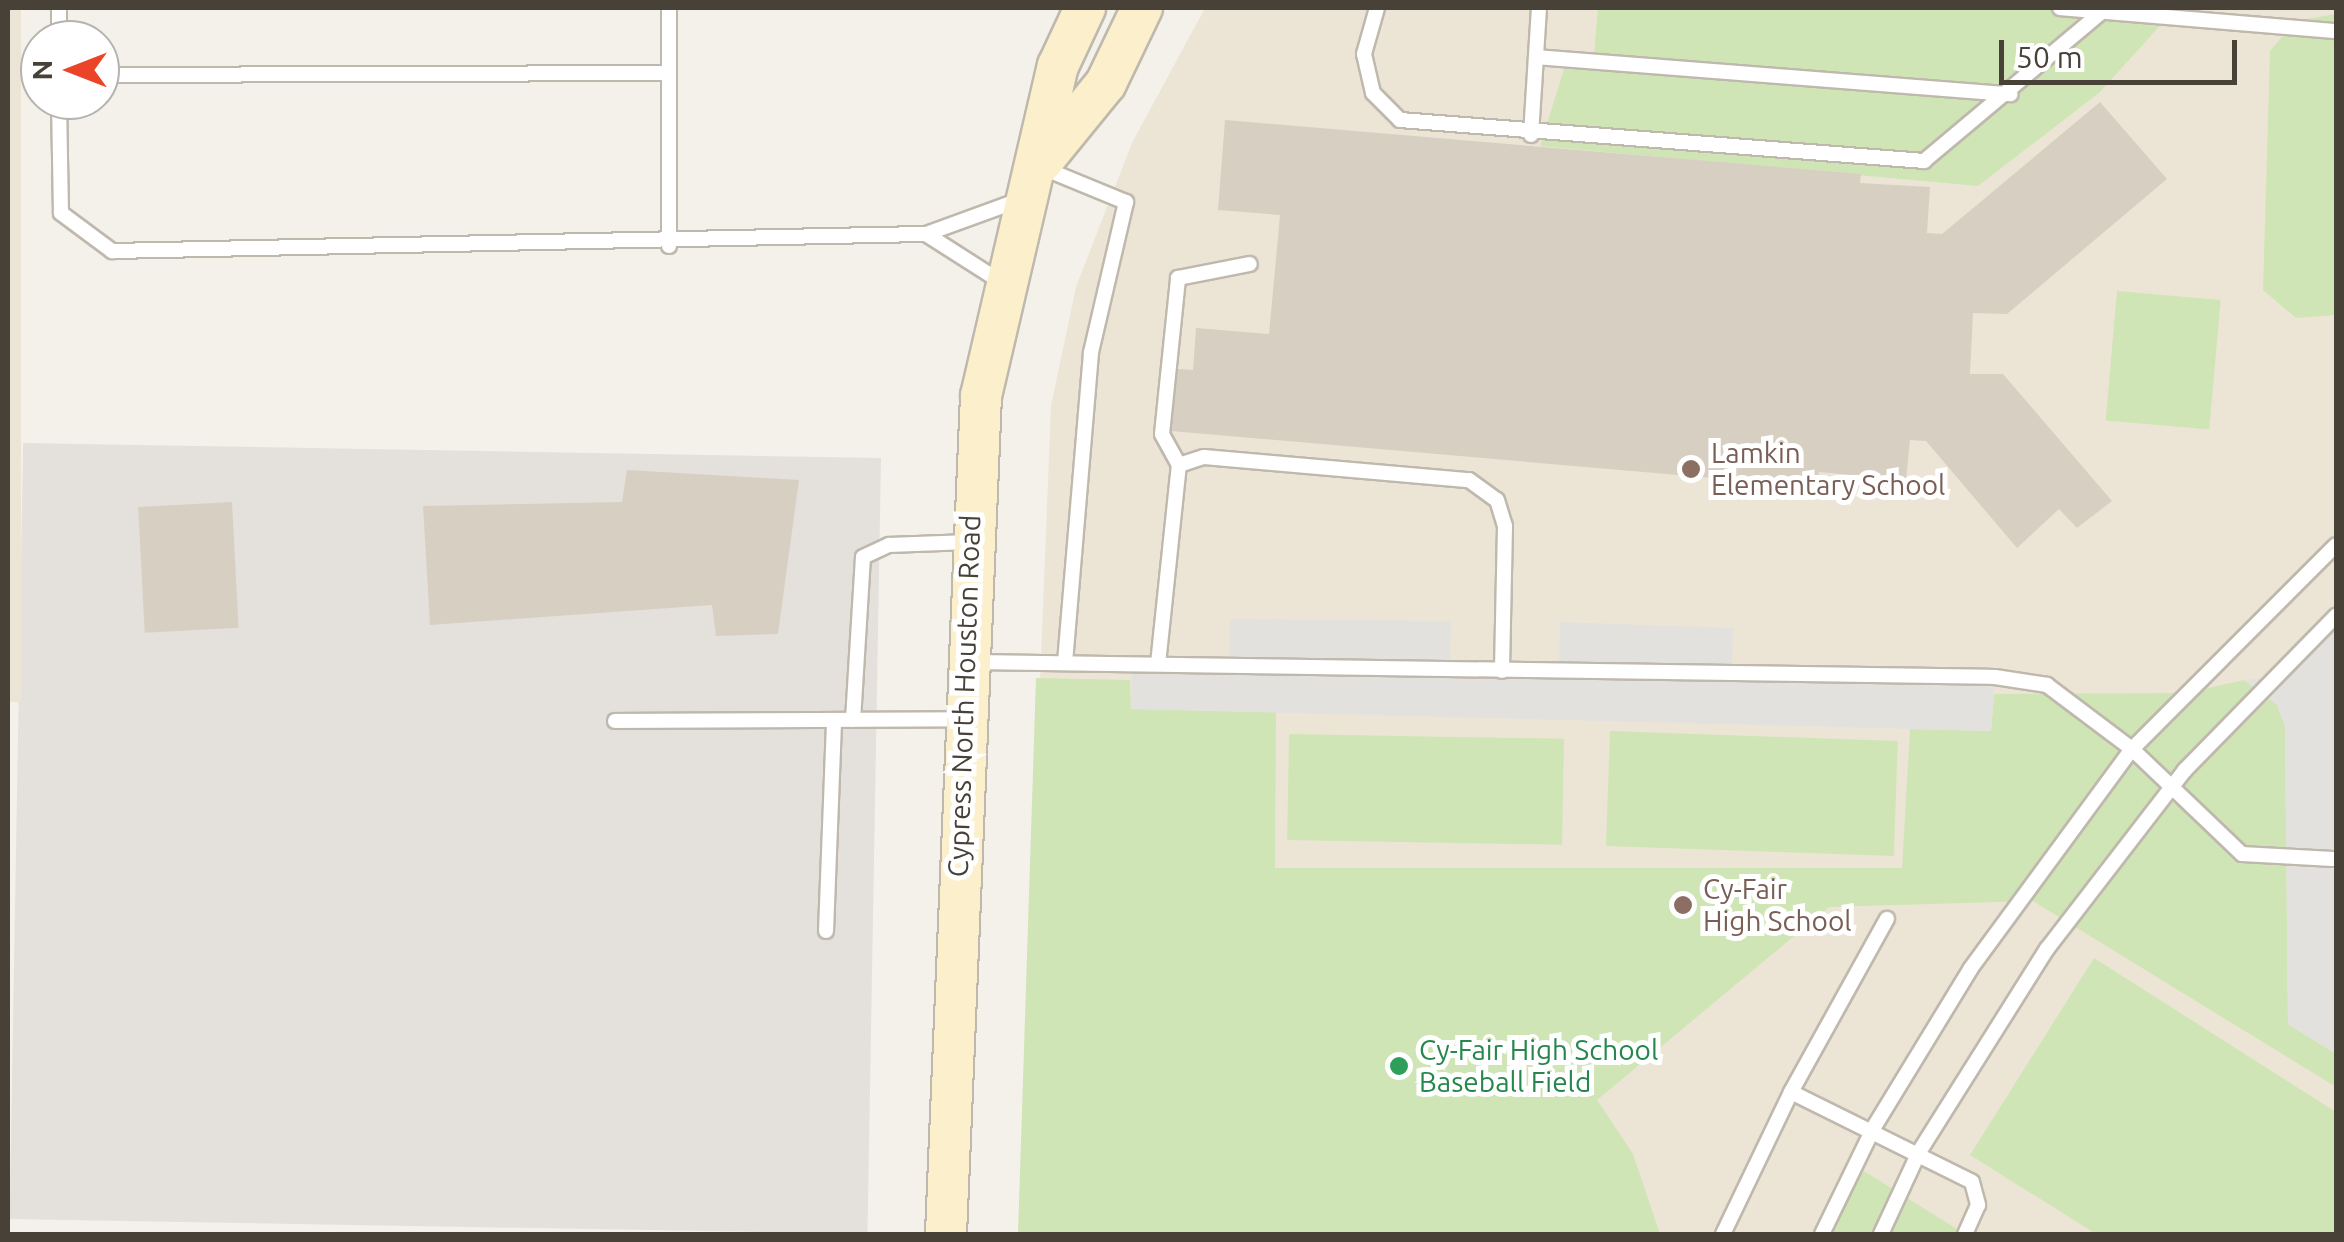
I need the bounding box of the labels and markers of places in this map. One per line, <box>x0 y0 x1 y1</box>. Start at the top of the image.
place label: Lamkin Elementary School <box>1711 436 1945 502</box>
marker: Lamkin Elementary School <box>1680 458 1702 480</box>
place label: Cy-Fair High School <box>1703 872 1852 938</box>
marker: Cy-Fair High School <box>1672 894 1694 916</box>
place label: Cy-Fair High School Baseball Field <box>1419 1033 1658 1099</box>
marker: Cy-Fair High School Baseball Field <box>1388 1055 1410 1077</box>

